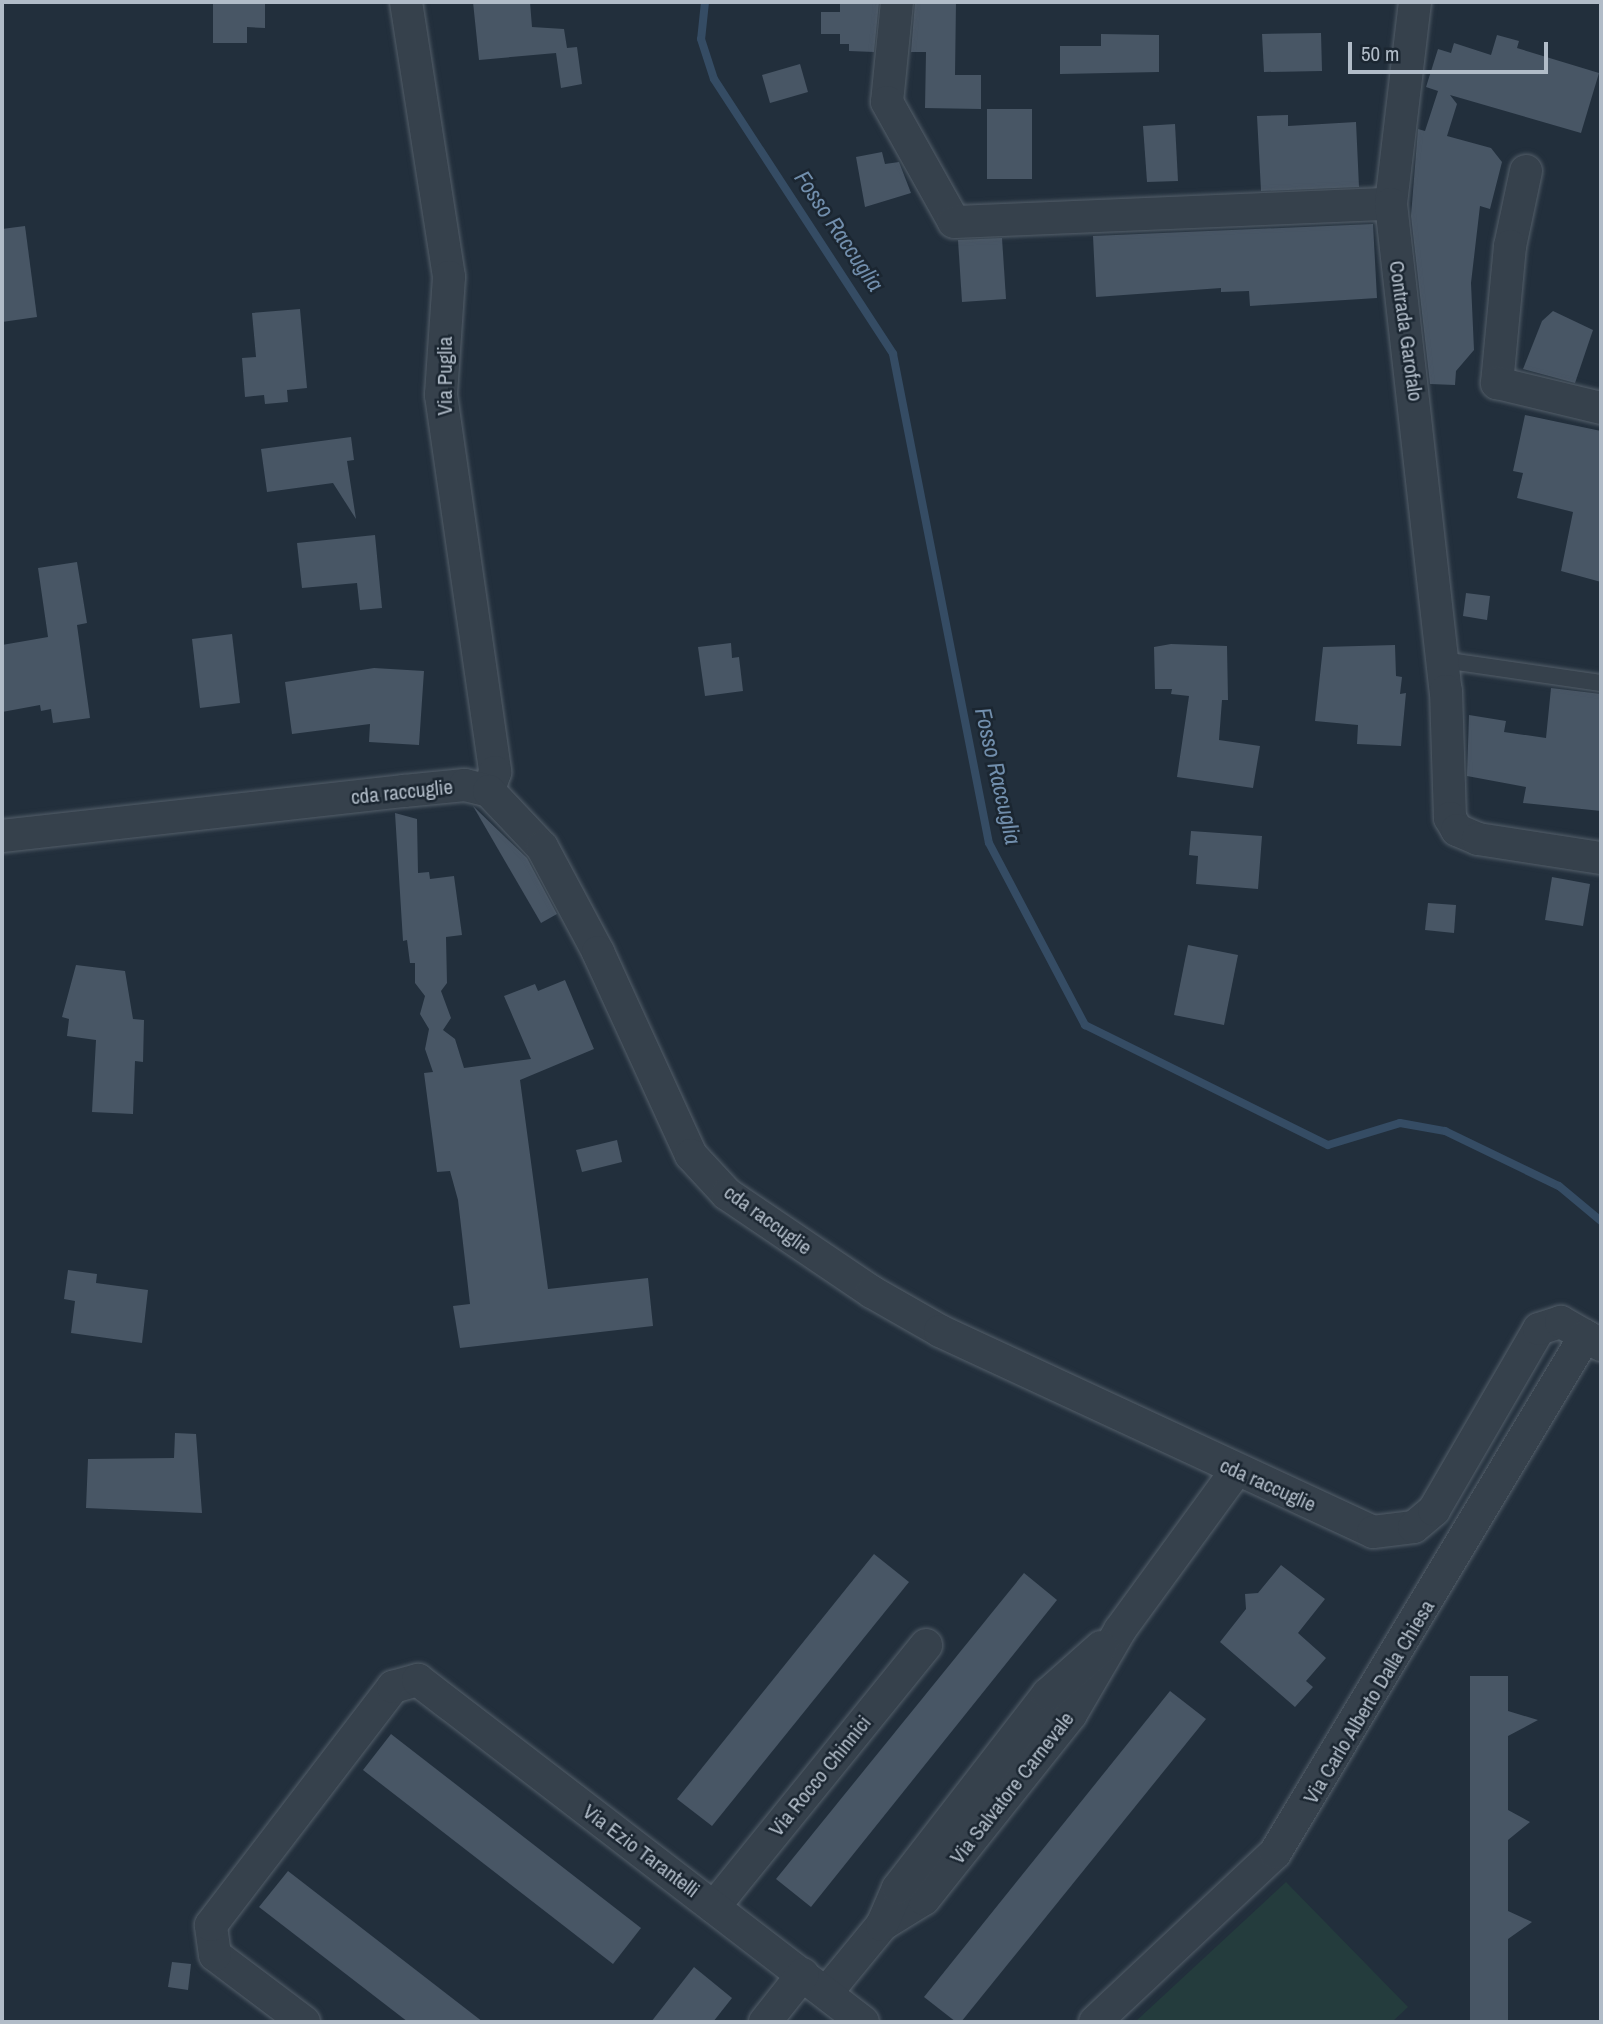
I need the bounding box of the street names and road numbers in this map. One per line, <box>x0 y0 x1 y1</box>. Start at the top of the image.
street label: Contrada Garofalo <box>1384 259 1428 403</box>
street label: Via Puglia <box>432 336 458 416</box>
street label: cda raccuglie <box>350 774 454 810</box>
street label: cda raccuglie <box>719 1180 817 1260</box>
street label: cda raccuglie <box>1216 1453 1320 1517</box>
street label: Via Carlo Alberto Dalla Chiesa <box>1298 1595 1440 1809</box>
street label: Via Salvatore Carnevale <box>945 1707 1079 1869</box>
street label: Via Rocco Chinnici <box>764 1711 876 1841</box>
street label: Via Ezio Tarantelli <box>578 1799 704 1903</box>

